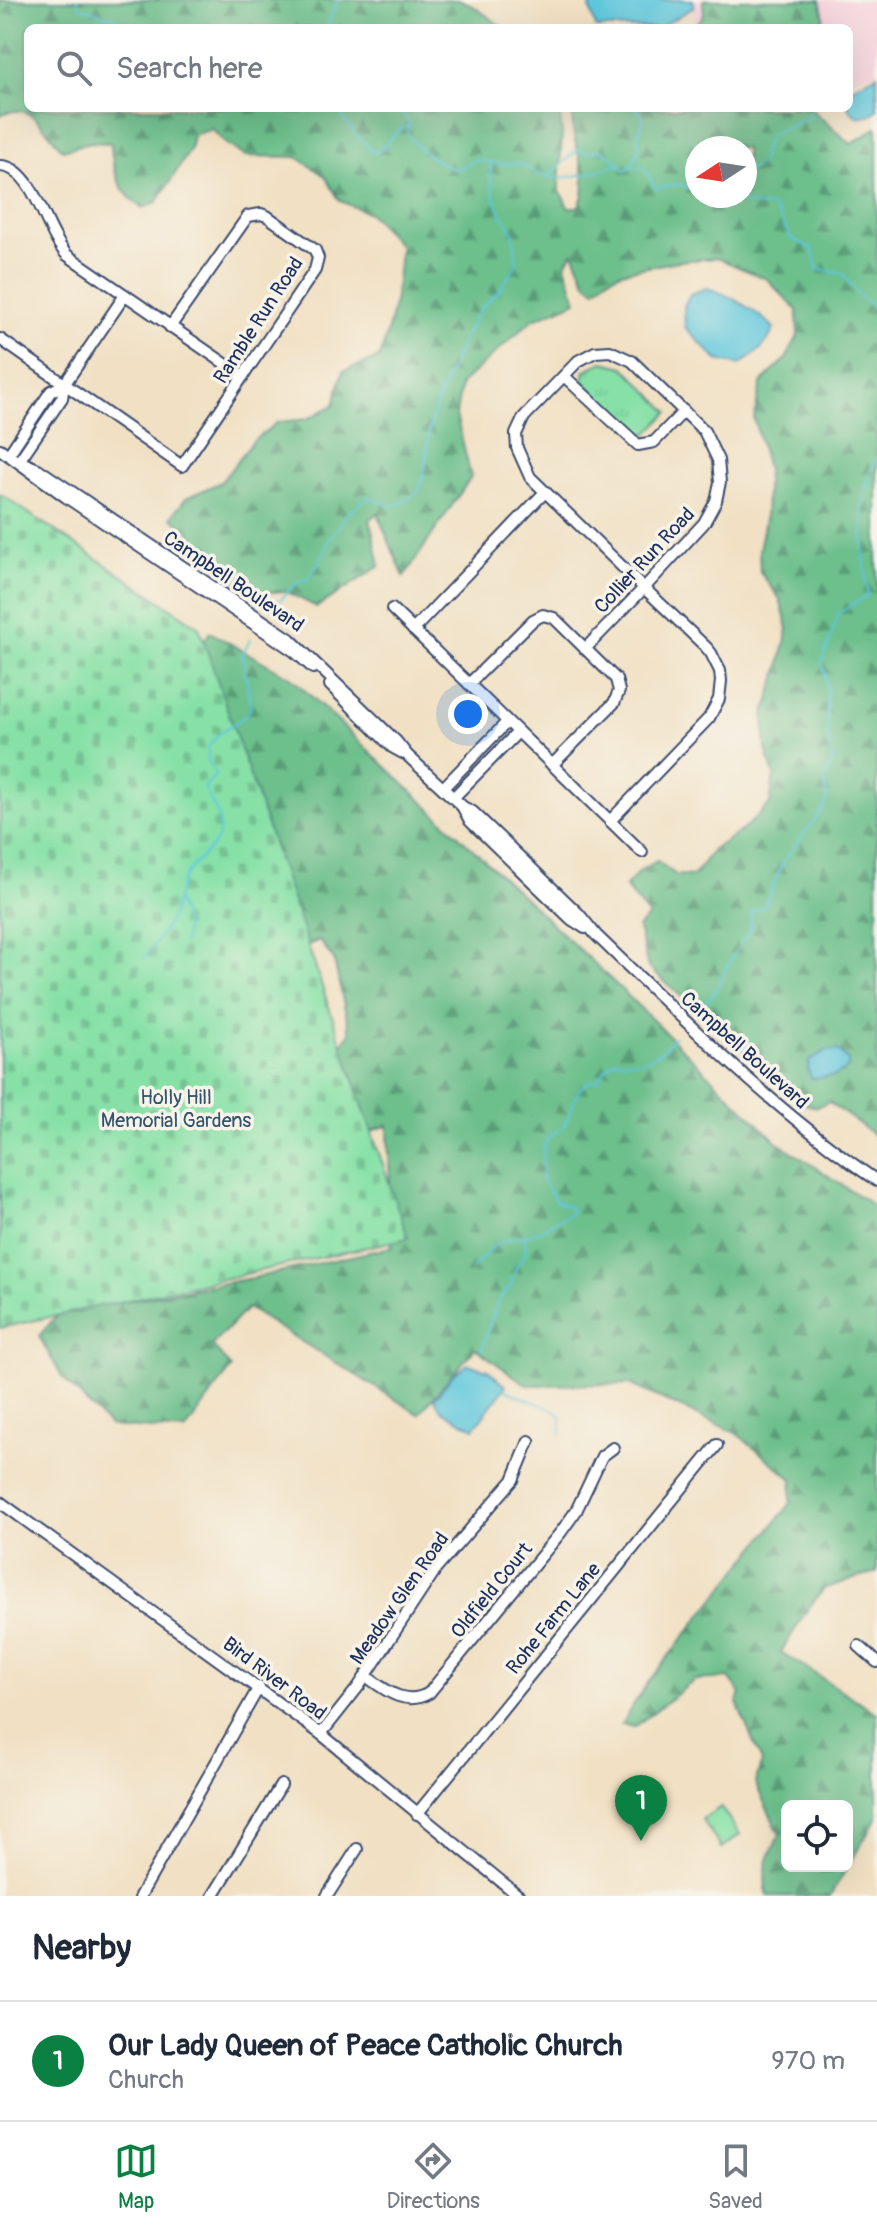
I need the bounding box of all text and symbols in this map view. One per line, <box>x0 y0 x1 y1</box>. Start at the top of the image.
search box <box>24 24 853 112</box>
icon: search <box>52 46 96 90</box>
text: Search here <box>116 50 263 87</box>
north arrow <box>685 136 757 208</box>
street label: Ramble Run Road <box>208 252 309 388</box>
street label: Collier Run Road <box>589 502 700 619</box>
street label: Campbell Boulevard <box>159 525 309 638</box>
your location <box>448 694 488 734</box>
street label: Campbell Boulevard <box>675 986 814 1115</box>
park label: Holly Hill Memorial Gardens <box>101 1085 251 1133</box>
street label: Meadow Glen Road <box>345 1527 454 1669</box>
street label: Oldfield Court <box>445 1537 538 1643</box>
street label: Rohe Farm Lane <box>501 1557 606 1679</box>
street label: Bird River Road <box>218 1631 331 1725</box>
pin: 1 <box>615 1775 667 1841</box>
map controls <box>781 1800 853 1872</box>
button: locate <box>781 1800 853 1872</box>
text: Nearby <box>32 1927 131 1970</box>
text: Our Lady Queen of Peace Catholic Church <box>108 2027 622 2064</box>
text: 1 <box>53 2045 63 2077</box>
text: 970 m <box>771 2045 845 2077</box>
text: Church <box>108 2064 184 2096</box>
tab: Map <box>114 2139 158 2215</box>
tab: Directions <box>387 2139 480 2215</box>
tab: Saved <box>708 2139 763 2215</box>

